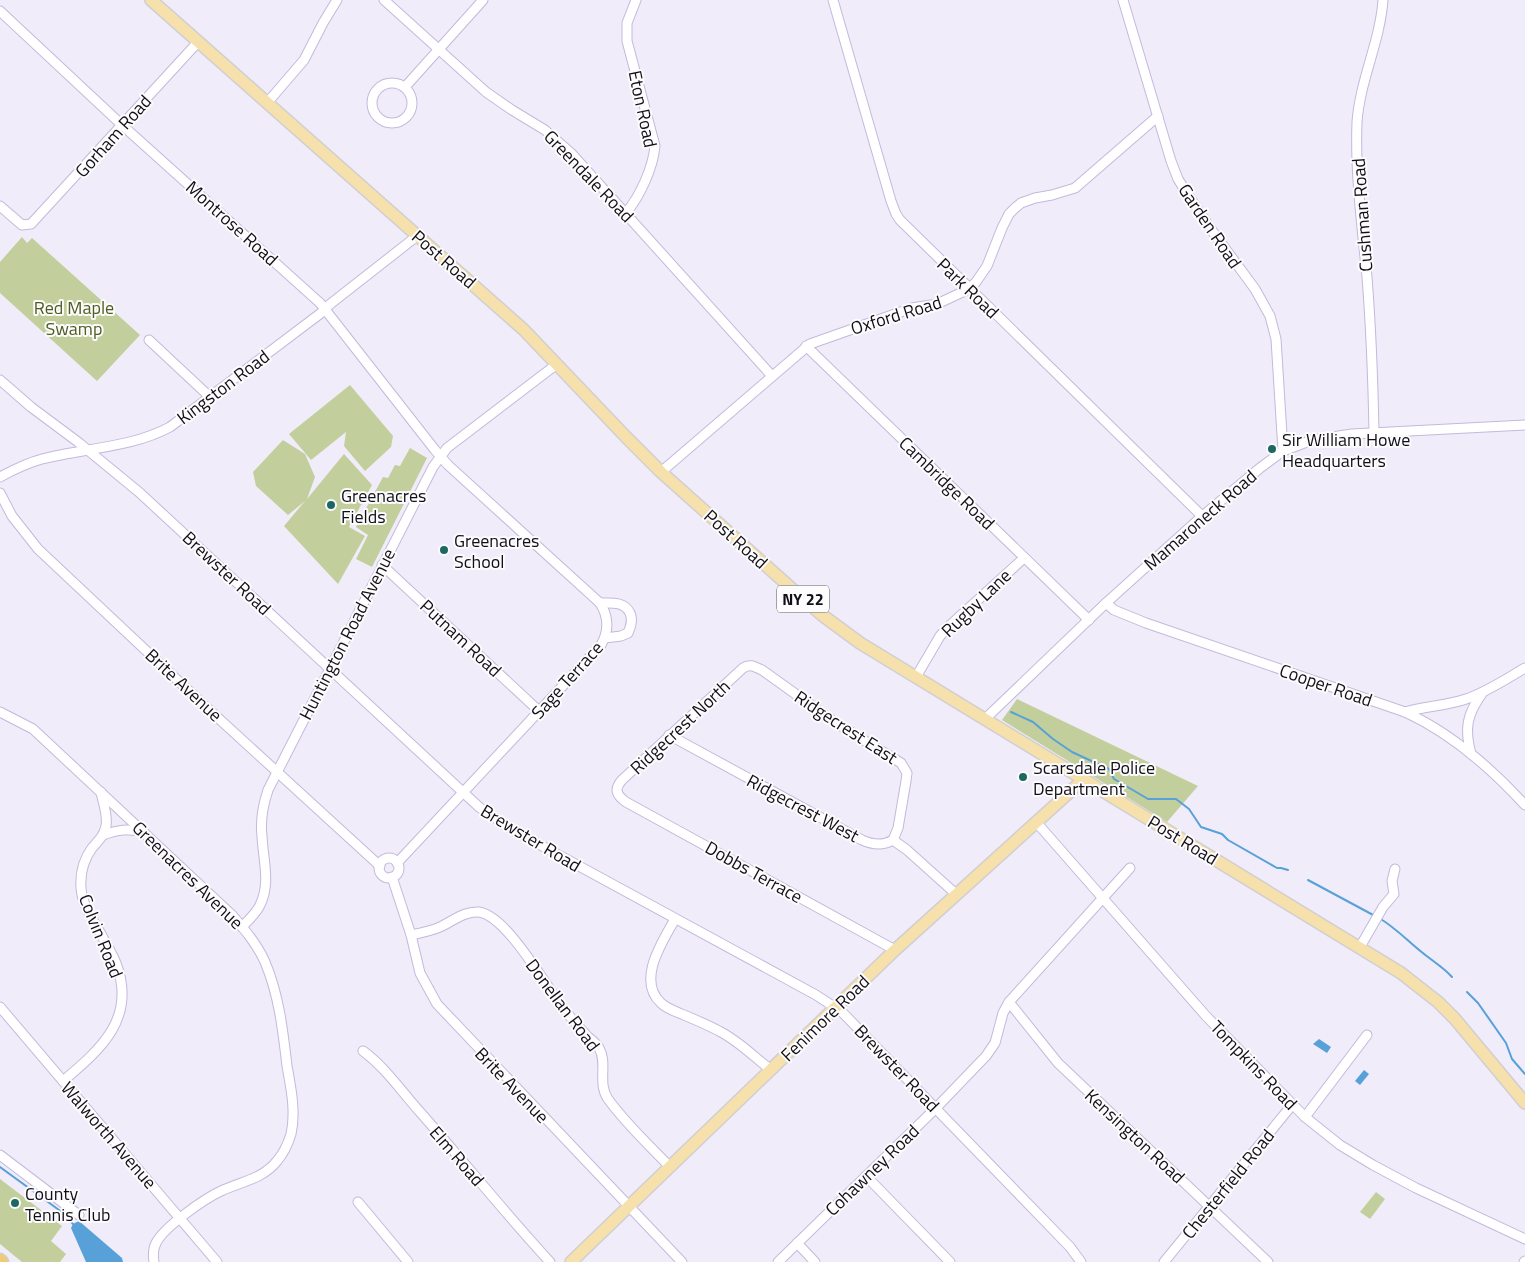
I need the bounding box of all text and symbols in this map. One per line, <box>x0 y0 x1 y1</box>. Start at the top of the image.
street label: Eton Road <box>622 68 664 150</box>
street label: Gorham Road <box>68 89 158 183</box>
street label: Greendale Road <box>538 124 640 228</box>
street label: Cushman Road <box>1345 157 1379 273</box>
street label: Montrose Road <box>180 174 284 272</box>
street label: Garden Road <box>1172 178 1248 274</box>
street label: Post Road <box>406 223 482 295</box>
street label: Park Road <box>931 251 1005 325</box>
street label: Oxford Road <box>847 288 945 342</box>
park label: Red Maple Swamp <box>34 294 114 342</box>
street label: Kingston Road <box>171 343 275 431</box>
place label: Sir William Howe Headquarters <box>1282 426 1410 474</box>
street label: Cambridge Road <box>893 430 1001 536</box>
marker: Sir William Howe Headquarters <box>1266 443 1278 455</box>
street label: Mamaroneck Road <box>1138 463 1262 577</box>
place label: Greenacres Fields <box>341 482 426 530</box>
marker: Greenacres Fields <box>325 499 337 511</box>
street label: Post Road <box>698 503 774 575</box>
street label: Brewster Road <box>177 525 277 621</box>
place label: Greenacres School <box>454 527 539 575</box>
street label: Huntington Road Avenue <box>292 544 402 724</box>
marker: Greenacres School <box>438 544 450 556</box>
street label: Rugby Lane <box>935 563 1017 643</box>
road number: NY 22 <box>777 586 829 612</box>
street label: Putnam Road <box>414 593 508 683</box>
street label: Sage Terrace <box>525 635 609 725</box>
street label: Brite Avenue <box>139 642 229 728</box>
street label: Cooper Road <box>1276 657 1376 713</box>
street label: Ridgecrest North <box>624 673 736 781</box>
street label: Ridgecrest East <box>789 683 903 771</box>
place label: Scarsdale Police Department <box>1033 754 1155 802</box>
street label: Ridgecrest West <box>742 767 865 849</box>
marker: Scarsdale Police Department <box>1017 771 1029 783</box>
street label: Brewster Road <box>476 797 586 879</box>
street label: Post Road <box>1143 808 1223 872</box>
street label: Greenacres Avenue <box>126 815 250 935</box>
street label: Dobbs Terrace <box>700 834 808 910</box>
street label: Colvin Road <box>72 890 130 982</box>
street label: Donellan Road <box>519 953 607 1057</box>
street label: Fenimore Road <box>774 969 876 1067</box>
street label: Tompkins Road <box>1204 1014 1304 1116</box>
street label: Brewster Road <box>848 1018 946 1118</box>
street label: Brite Avenue <box>469 1041 555 1129</box>
street label: Walworth Avenue <box>55 1075 163 1195</box>
street label: Kensington Road <box>1079 1082 1191 1190</box>
street label: Cohawney Road <box>819 1118 925 1222</box>
street label: Elm Road <box>423 1120 491 1192</box>
street label: Chesterfield Road <box>1175 1123 1281 1245</box>
place label: County Tennis Club <box>25 1180 111 1228</box>
marker: County Tennis Club <box>9 1197 21 1209</box>

